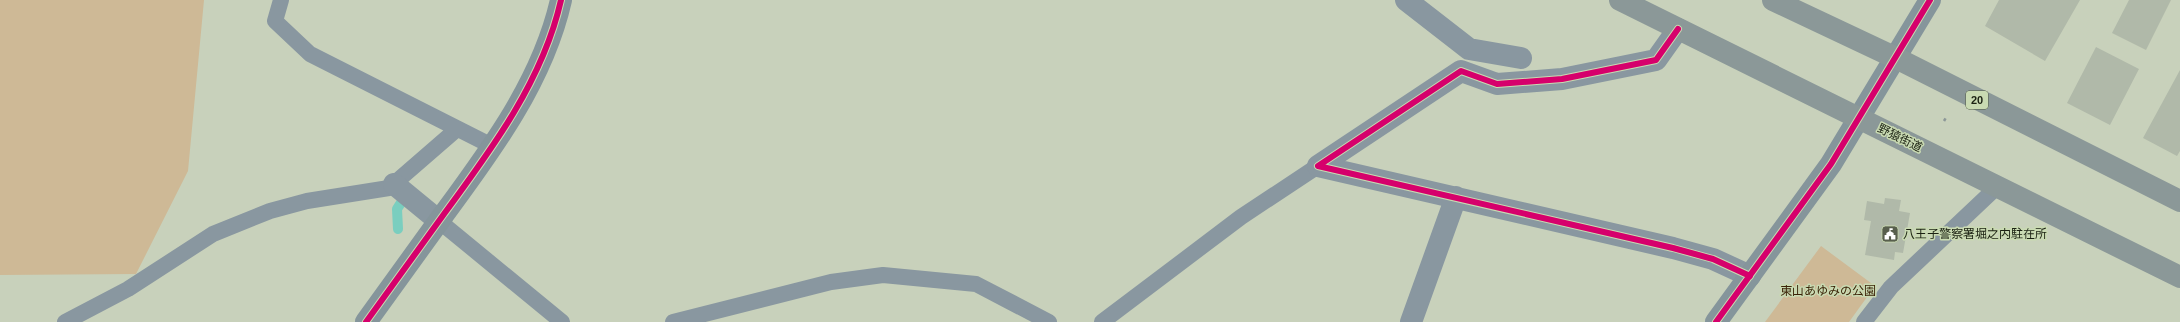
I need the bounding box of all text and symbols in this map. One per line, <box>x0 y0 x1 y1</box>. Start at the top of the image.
road number: 20 <box>1966 91 1988 109</box>
street label: 野猿街道 <box>1875 121 1925 155</box>
public building icon: 八王子警察署堀之内駐在所 <box>1880 224 1900 244</box>
place label: 八王子警察署堀之内駐在所 <box>1903 227 2047 241</box>
park label: 東山あゆみの公園 <box>1780 284 1876 298</box>

